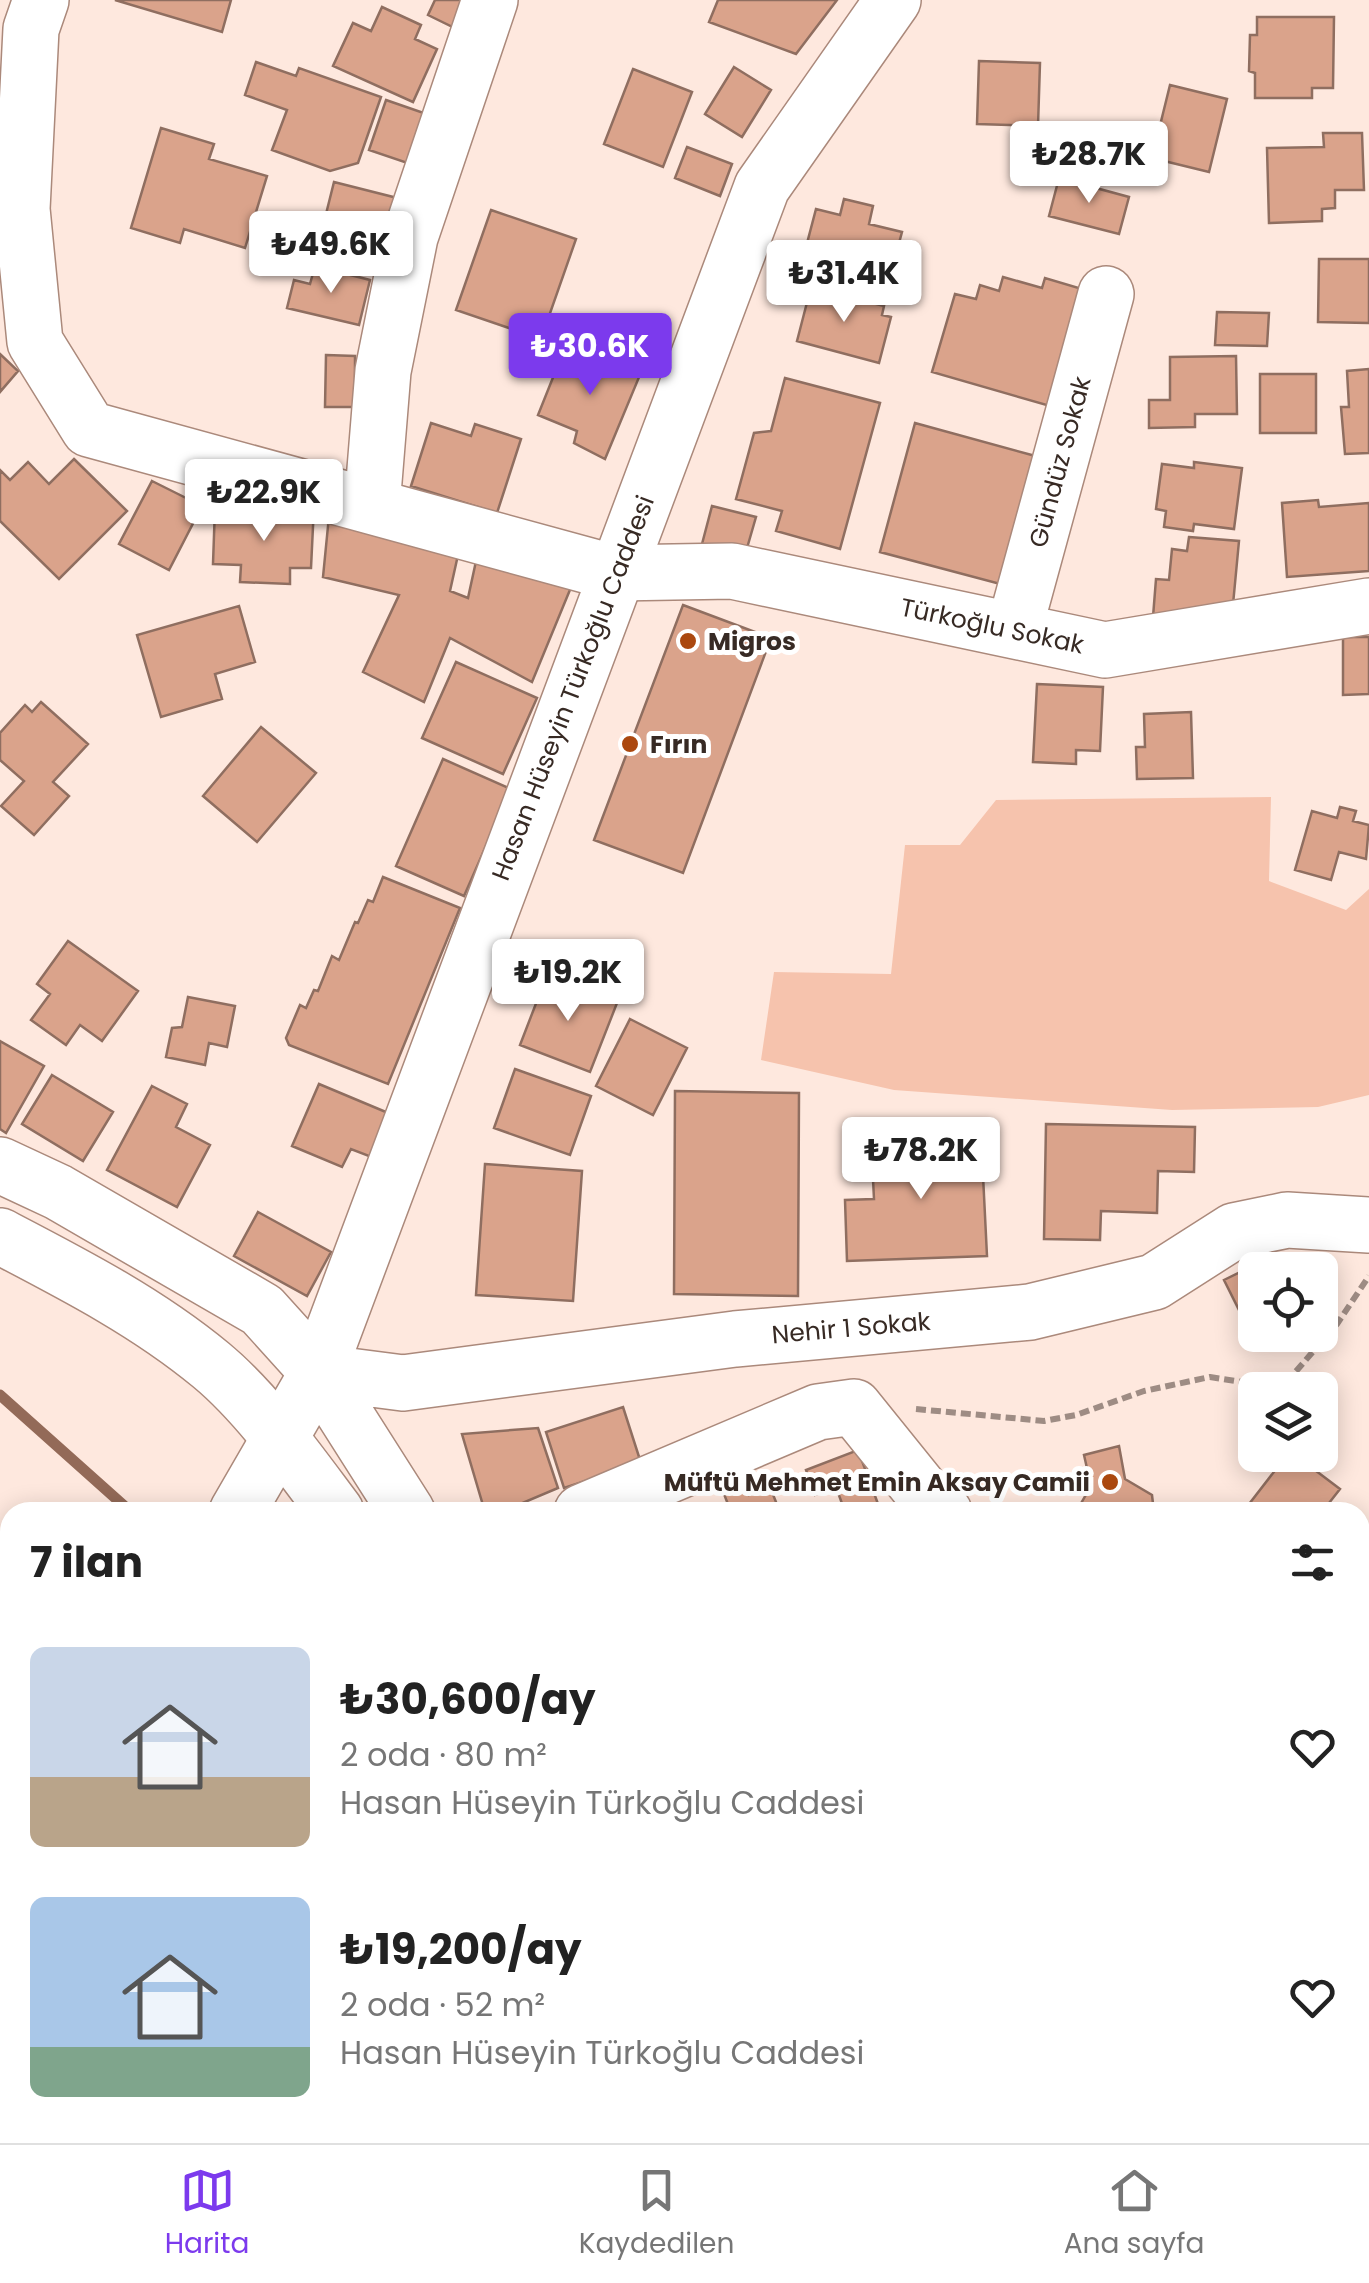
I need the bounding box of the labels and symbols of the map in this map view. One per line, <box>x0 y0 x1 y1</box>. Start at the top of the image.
pin: ₺28.7K <box>1008 121 1170 206</box>
pin: ₺49.6K <box>250 211 412 296</box>
pin: ₺31.4K <box>763 240 925 325</box>
pin: ₺30.6K <box>509 313 671 398</box>
street label: Gündüz Sokak <box>1020 372 1100 551</box>
pin: ₺22.9K <box>183 459 345 544</box>
street label: Hasan Hüseyin Türkoğlu Caddesi <box>483 490 663 886</box>
street label: Türkoğlu Sokak <box>897 589 1087 663</box>
place label: Migros <box>708 624 796 659</box>
marker: Migros <box>677 630 699 652</box>
place label: Fırın <box>650 727 707 762</box>
marker: Fırın <box>619 733 641 755</box>
pin: ₺19.2K <box>487 939 649 1024</box>
pin: ₺78.2K <box>840 1117 1002 1202</box>
street label: Nehir 1 Sokak <box>770 1304 932 1352</box>
place label: Müftü Mehmet Emin Aksay Camii <box>664 1465 1090 1500</box>
marker: Müftü Mehmet Emin Aksay Camii <box>1099 1471 1121 1493</box>

